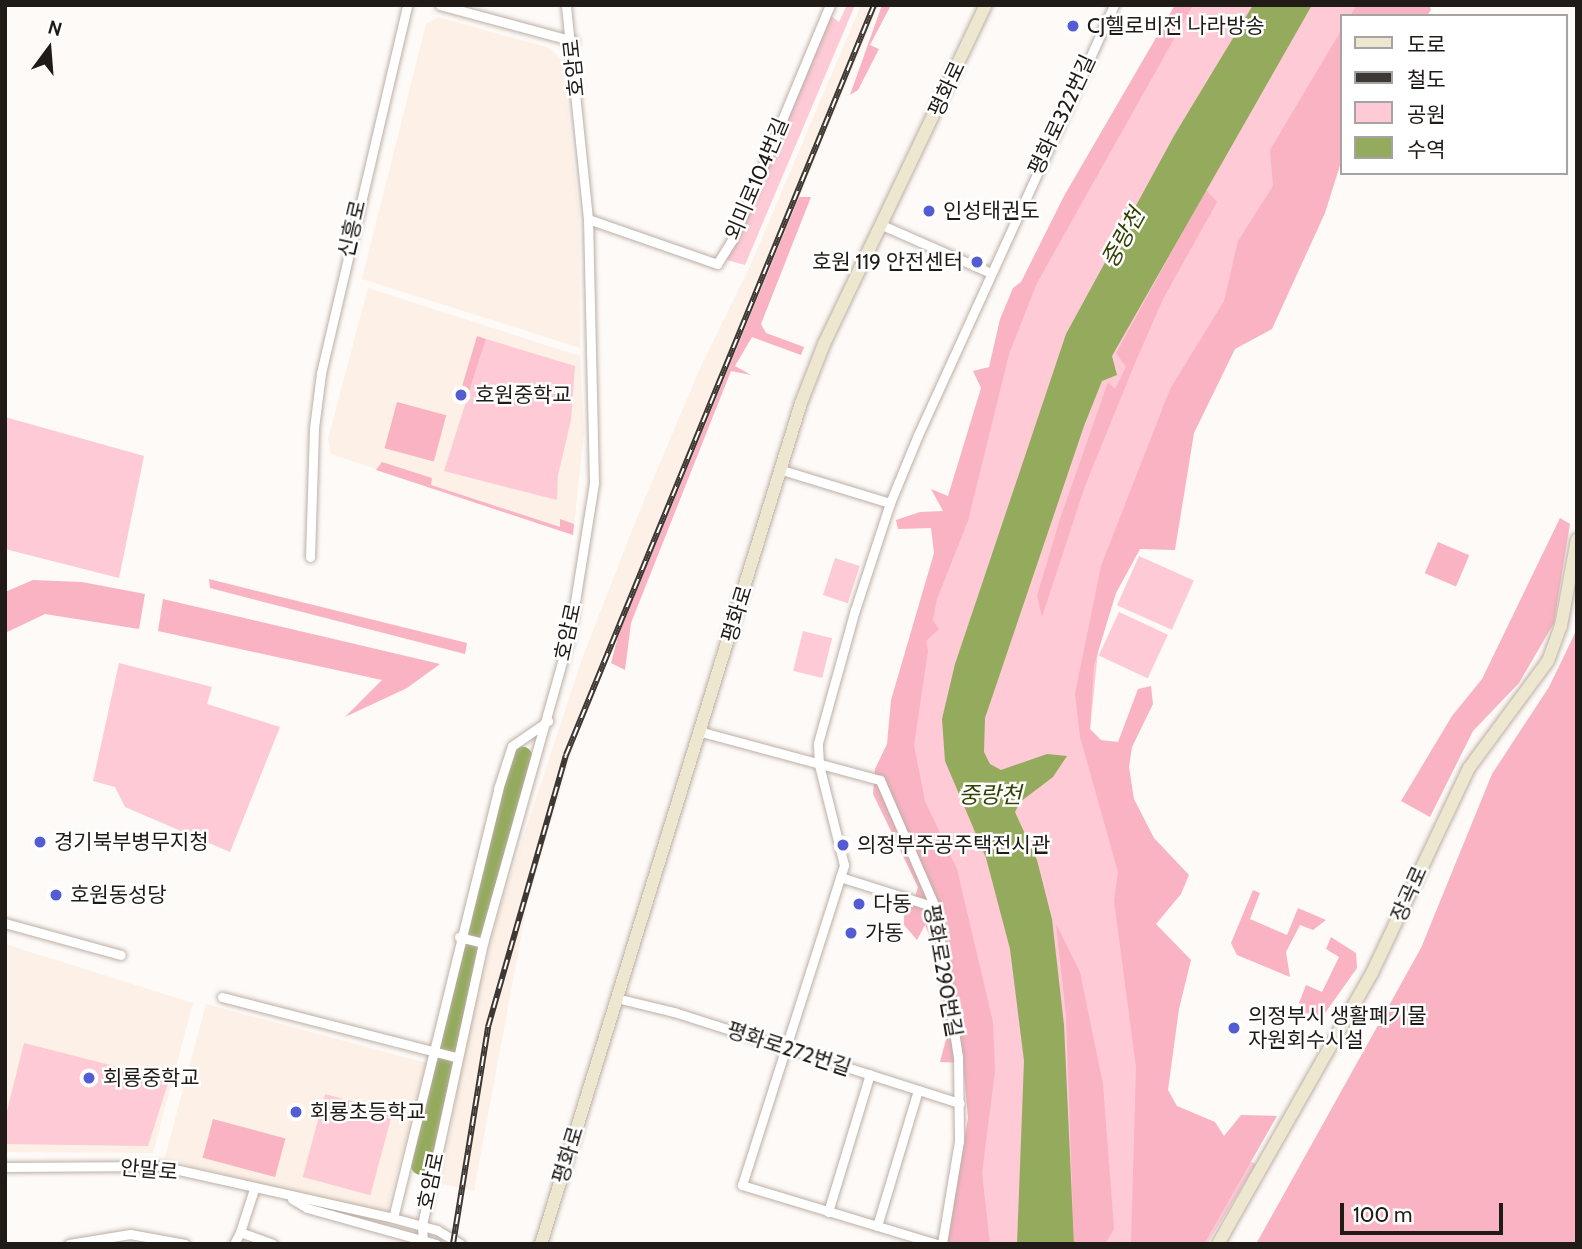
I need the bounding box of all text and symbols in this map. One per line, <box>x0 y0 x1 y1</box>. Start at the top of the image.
place label: CJ헬로비전 나라방송 <box>1087 13 1265 39</box>
north arrow <box>14 14 84 84</box>
legend <box>1340 14 1568 175</box>
text: N <box>45 15 65 41</box>
marker: CJ헬로비전 나라방송 <box>1065 18 1081 34</box>
text: 도로 <box>1407 32 1446 57</box>
street label: 호암로 <box>558 38 590 98</box>
street label: 평화로322번길 <box>1023 51 1101 179</box>
street label: 평화로 <box>923 57 971 121</box>
text: 철도 <box>1407 67 1446 92</box>
text: 공원 <box>1407 102 1446 127</box>
street label: 외미로104번길 <box>720 114 794 244</box>
text: 수역 <box>1407 137 1446 162</box>
street label: 신흥로 <box>333 198 371 260</box>
place label: 인성태권도 <box>943 198 1040 224</box>
marker: 인성태권도 <box>921 203 937 219</box>
water label: 중랑천 <box>1096 204 1150 272</box>
place label: 호원 119 안전센터 <box>812 249 963 275</box>
marker: 호원 119 안전센터 <box>969 254 985 270</box>
place label: 호원중학교 <box>475 382 572 408</box>
marker: 호원중학교 <box>453 387 469 403</box>
street label: 평화로 <box>716 583 758 645</box>
street label: 호암로 <box>550 601 586 663</box>
water label: 중랑천 <box>958 781 1022 809</box>
place label: 경기북부병무지청 <box>54 829 209 855</box>
place label: 의정부주공주택전시관 <box>857 832 1050 858</box>
marker: 경기북부병무지청 <box>32 834 48 850</box>
marker: 의정부주공주택전시관 <box>835 837 851 853</box>
street label: 장곡로 <box>1386 862 1432 926</box>
place label: 호원동성당 <box>70 882 167 908</box>
marker: 호원동성당 <box>48 887 64 903</box>
place label: 다동 <box>873 891 912 917</box>
marker: 다동 <box>851 896 867 912</box>
street label: 평화로290번길 <box>919 903 967 1039</box>
place label: 가동 <box>865 920 904 946</box>
marker: 가동 <box>843 925 859 941</box>
place label: 의정부시 생활폐기물 자원회수시설 <box>1248 1003 1427 1053</box>
street label: 평화로272번길 <box>724 1017 854 1081</box>
marker: 의정부시 생활폐기물 자원회수시설 <box>1226 1020 1242 1036</box>
place label: 회룡중학교 <box>103 1065 200 1091</box>
marker: 회룡중학교 <box>81 1070 97 1086</box>
place label: 회룡초등학교 <box>310 1099 426 1125</box>
marker: 회룡초등학교 <box>288 1104 304 1120</box>
street label: 평화로 <box>547 1124 589 1186</box>
street label: 호암로 <box>413 1150 449 1212</box>
street label: 안말로 <box>119 1155 179 1185</box>
scale bar <box>1344 1190 1507 1234</box>
text: 100 m <box>1353 1202 1412 1227</box>

